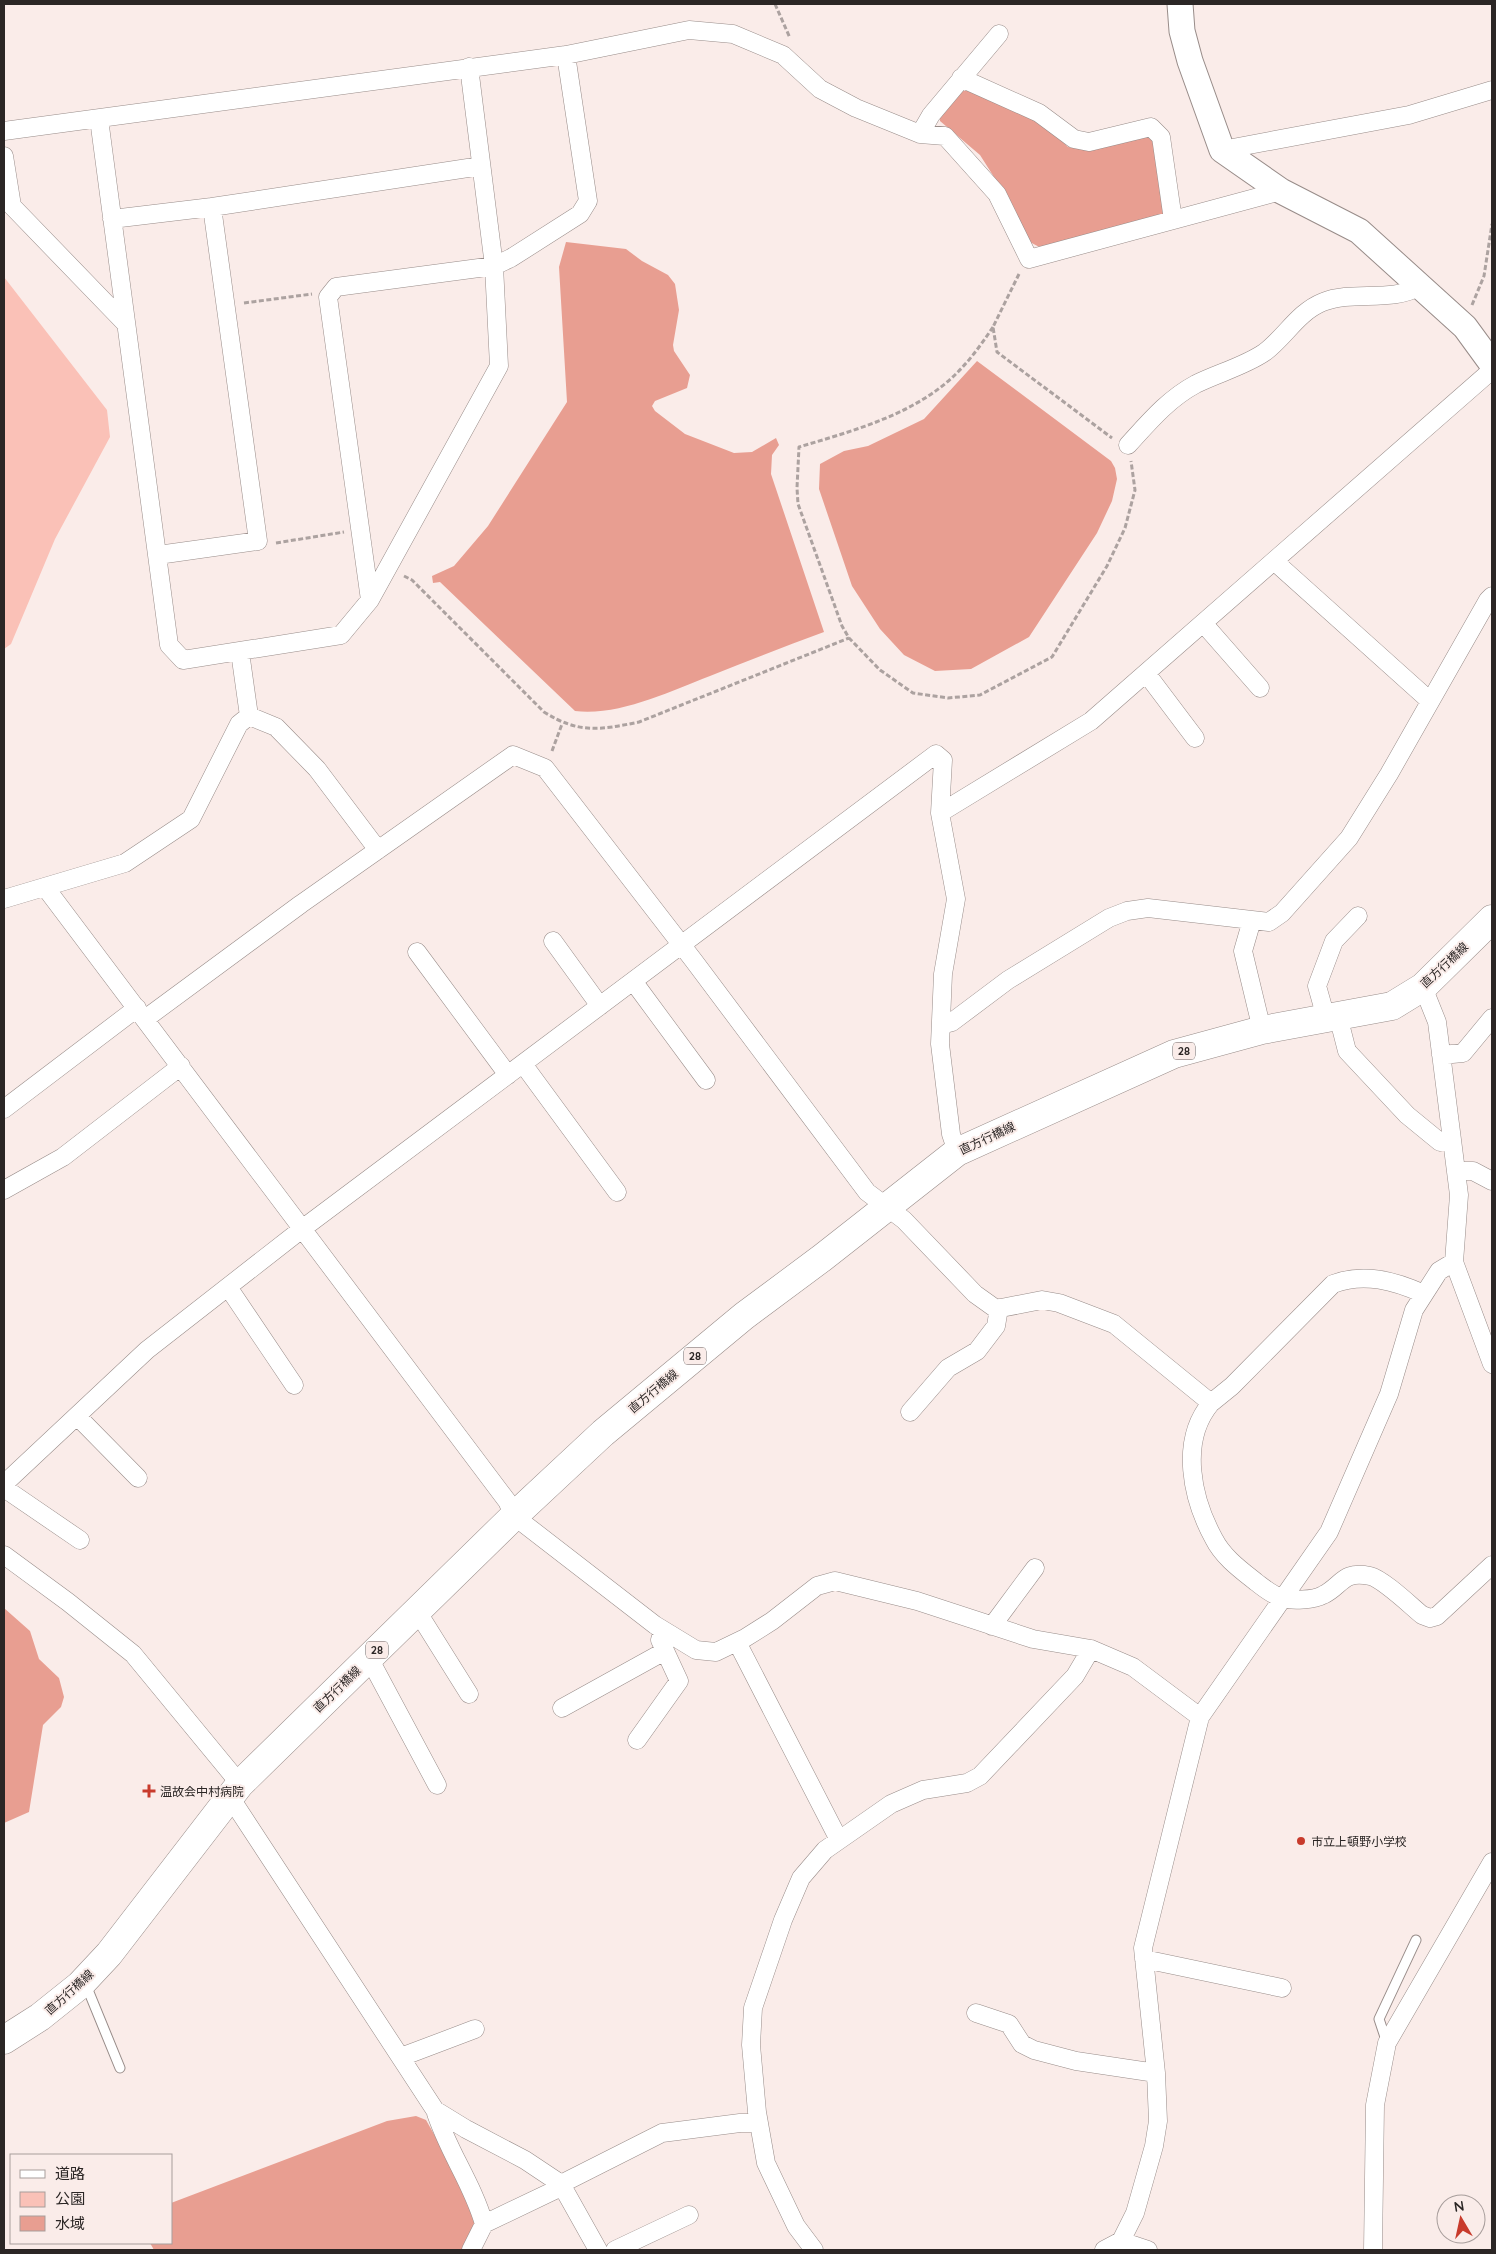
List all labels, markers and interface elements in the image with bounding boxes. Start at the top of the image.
street label: 直方行橋線 [1417,939,1471,991]
road number: 28 [1173,1042,1195,1060]
street label: 直方行橋線 [957,1119,1017,1157]
road number: 28 [684,1348,706,1364]
street label: 直方行橋線 [625,1366,681,1416]
road number: 28 [366,1642,388,1658]
street label: 直方行橋線 [310,1663,364,1715]
marker: 温故会中村病院 [142,1784,156,1798]
place label: 温故会中村病院 [160,1784,244,1799]
place label: 市立上頓野小学校 [1311,1834,1407,1849]
marker: 市立上頓野小学校 [1295,1835,1307,1847]
street label: 直方行橋線 [42,1966,96,2018]
legend [10,2154,172,2244]
text: 道路 [55,2164,85,2183]
text: 公園 [55,2189,85,2208]
north arrow [1436,2194,1486,2244]
text: N [1452,2196,1465,2216]
text: 水域 [55,2214,85,2233]

